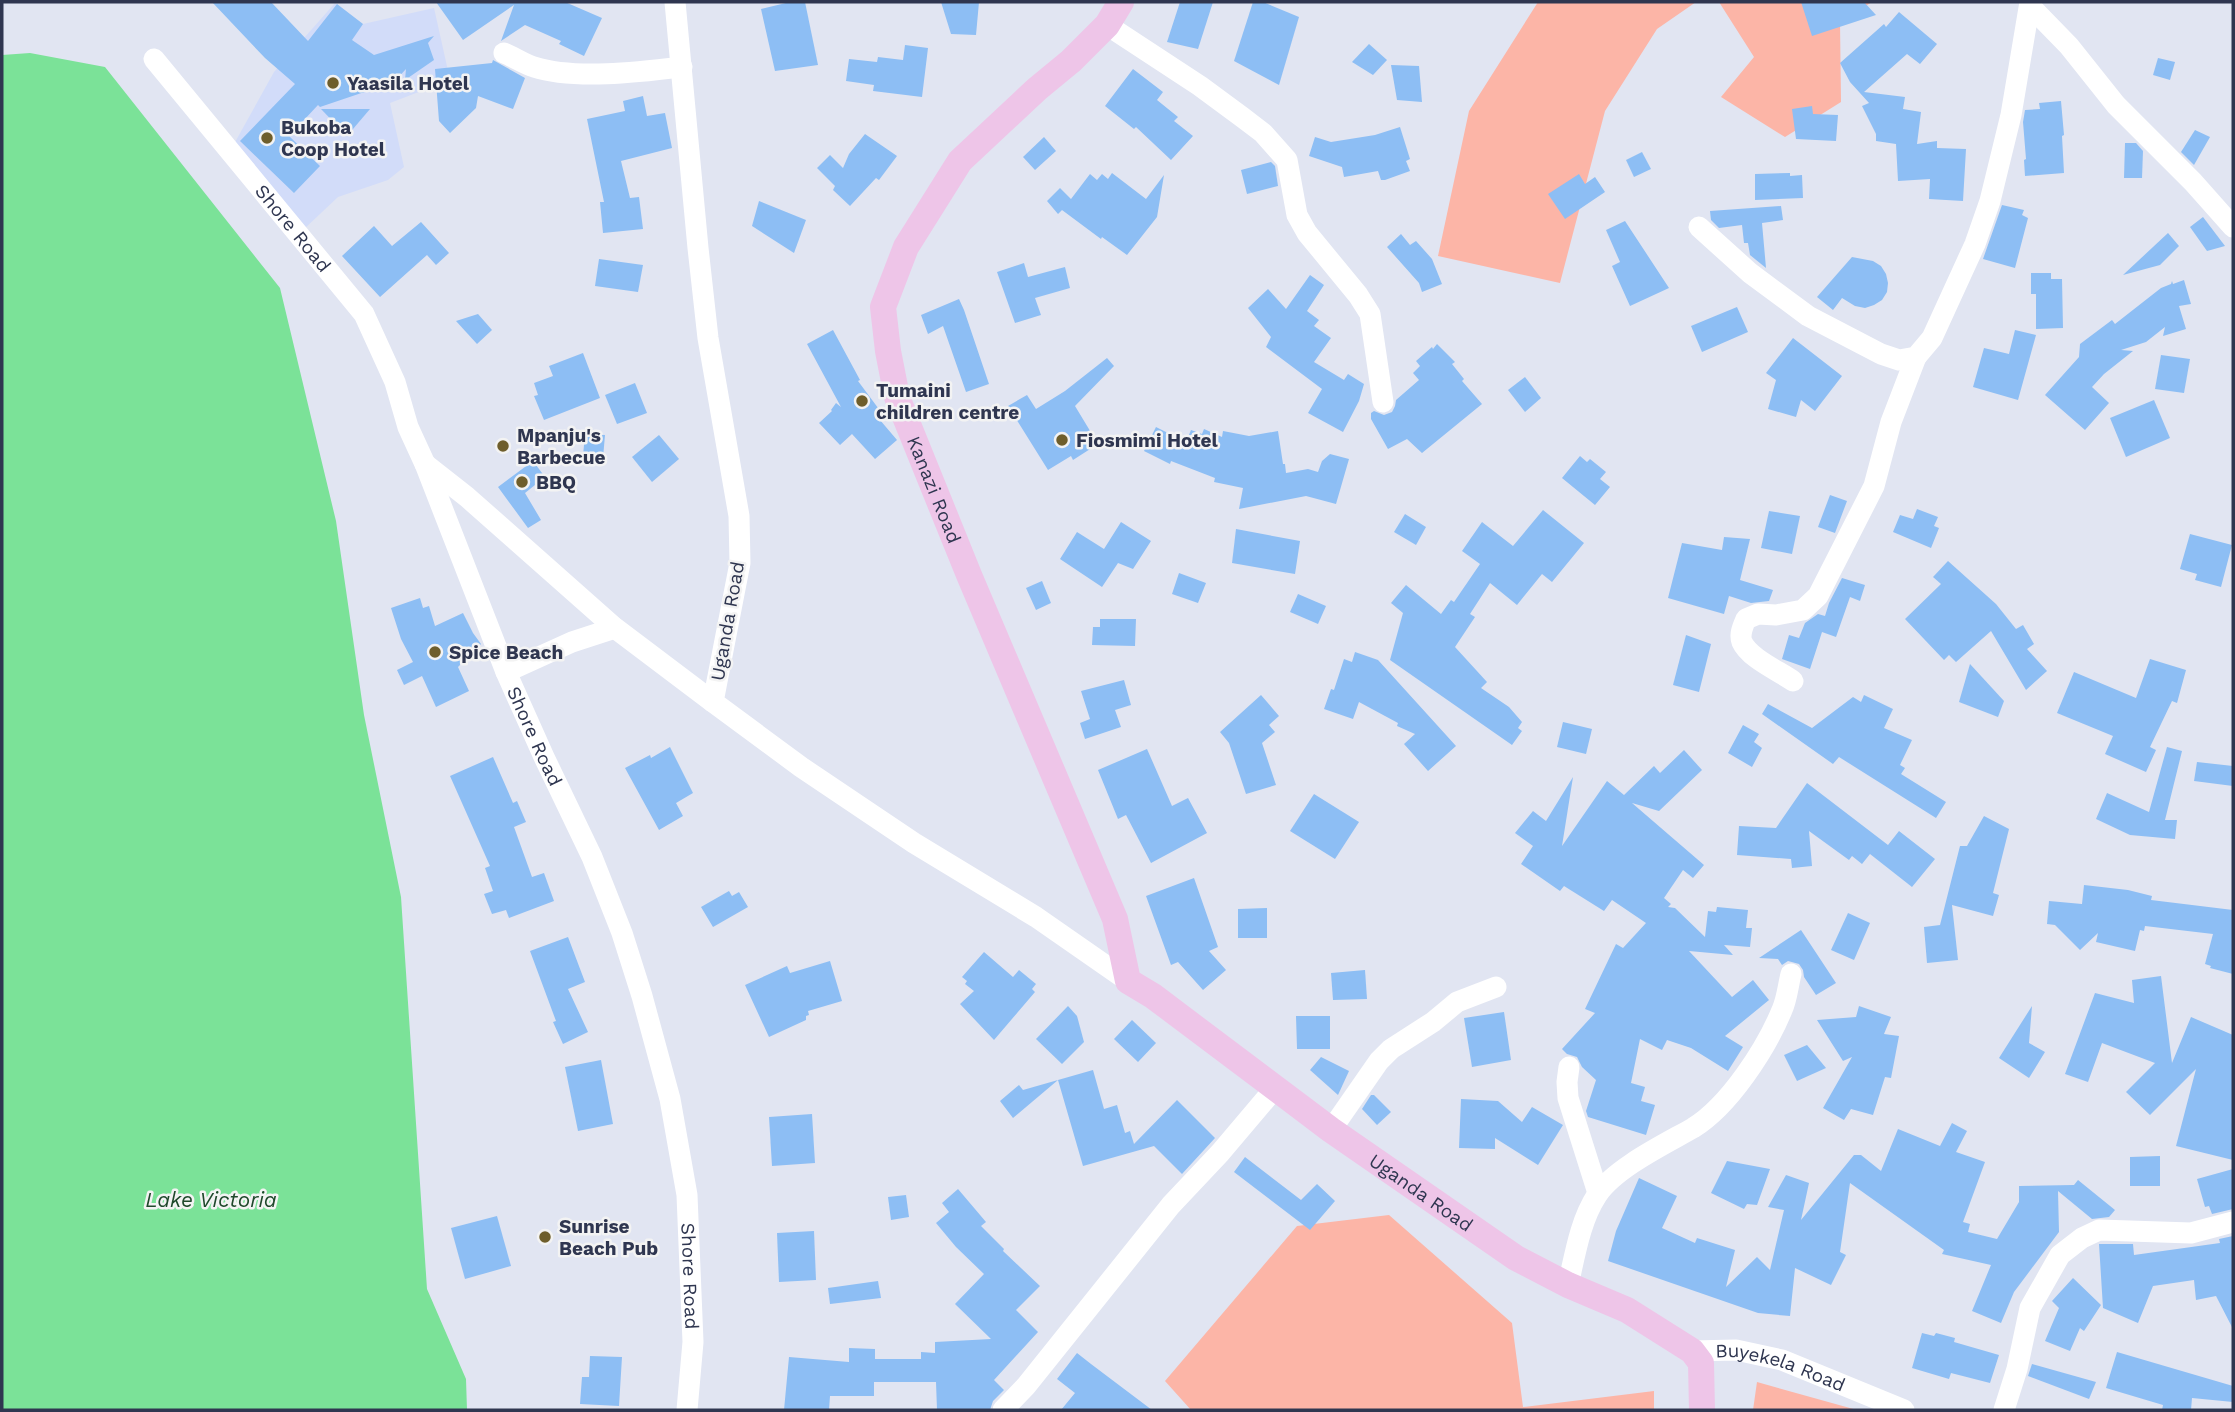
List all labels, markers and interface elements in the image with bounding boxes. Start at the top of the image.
place label: Yaasila Hotel [347,72,470,95]
marker: Yaasila Hotel [325,75,341,91]
place label: Bukoba Coop Hotel [281,116,386,161]
marker: Bukoba Coop Hotel [259,130,275,146]
street label: Shore Road [250,180,336,277]
place label: Tumaini children centre [876,379,1019,424]
marker: Tumaini children centre [854,393,870,409]
place label: Mpanju's Barbecue [517,424,606,469]
place label: Fiosmimi Hotel [1076,429,1219,452]
marker: Fiosmimi Hotel [1054,432,1070,448]
street label: Kanazi Road [902,433,966,547]
marker: Mpanju's Barbecue [495,438,511,454]
place label: BBQ [536,471,576,494]
marker: BBQ [514,474,530,490]
street label: Uganda Road [706,560,749,683]
place label: Spice Beach [449,641,563,664]
marker: Spice Beach [427,644,443,660]
street label: Shore Road [502,683,567,790]
street label: Uganda Road [1365,1149,1477,1237]
water label: Lake Victoria [145,1187,277,1212]
place label: Sunrise Beach Pub [559,1215,658,1260]
street label: Shore Road [676,1222,703,1330]
marker: Sunrise Beach Pub [537,1229,553,1245]
street label: Buyekela Road [1715,1339,1849,1397]

